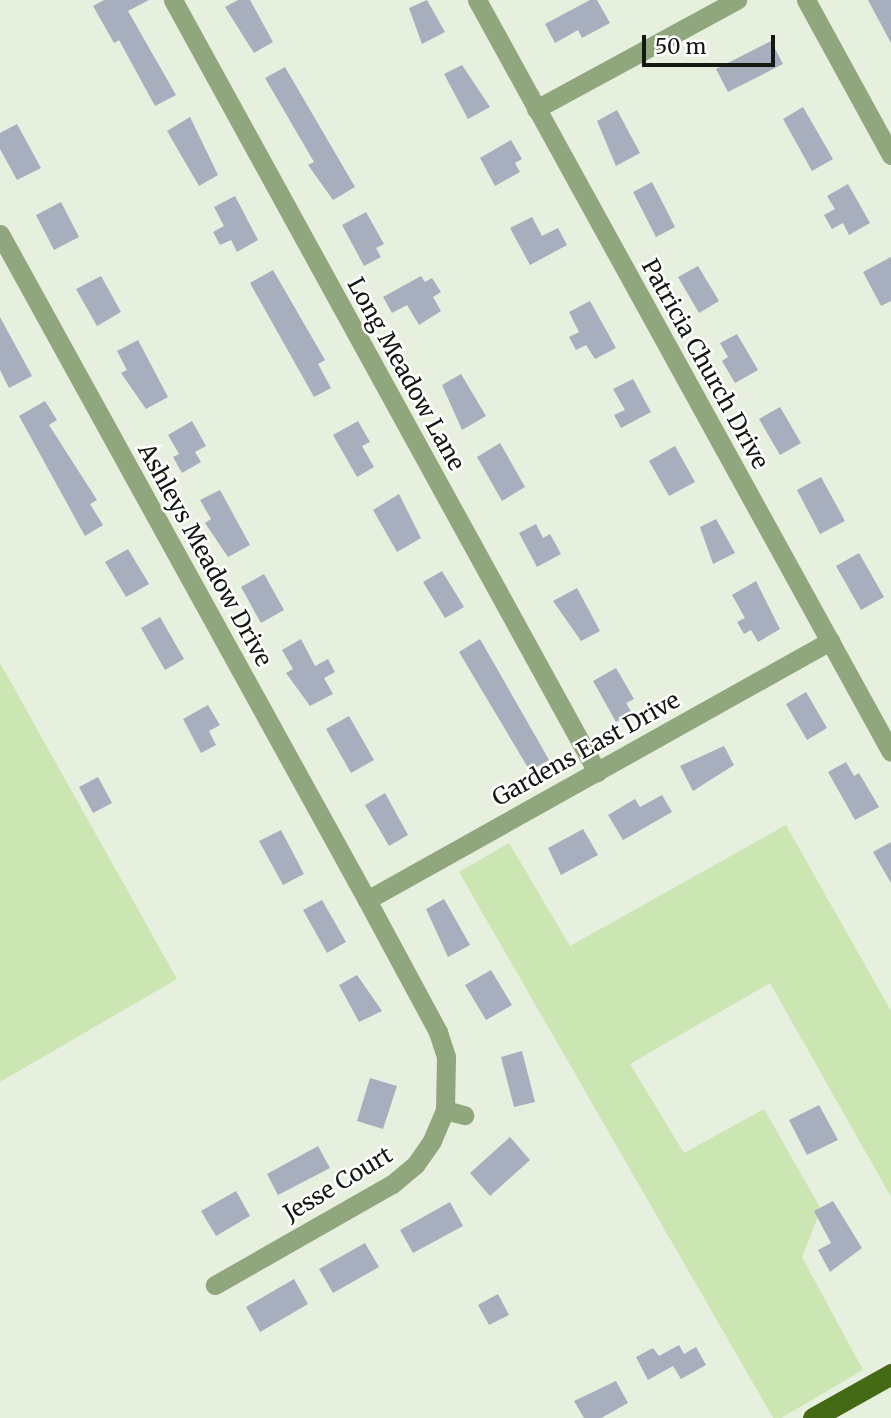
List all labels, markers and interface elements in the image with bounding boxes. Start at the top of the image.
scale bar [646,21,779,65]
text: 50 m [655,33,706,60]
street label: Patricia Church Drive [636,254,774,474]
street label: Long Meadow Lane [342,273,470,475]
street label: Ashleys Meadow Drive [132,439,278,671]
street label: Gardens East Drive [488,686,684,812]
street label: Jesse Court [279,1141,397,1227]

